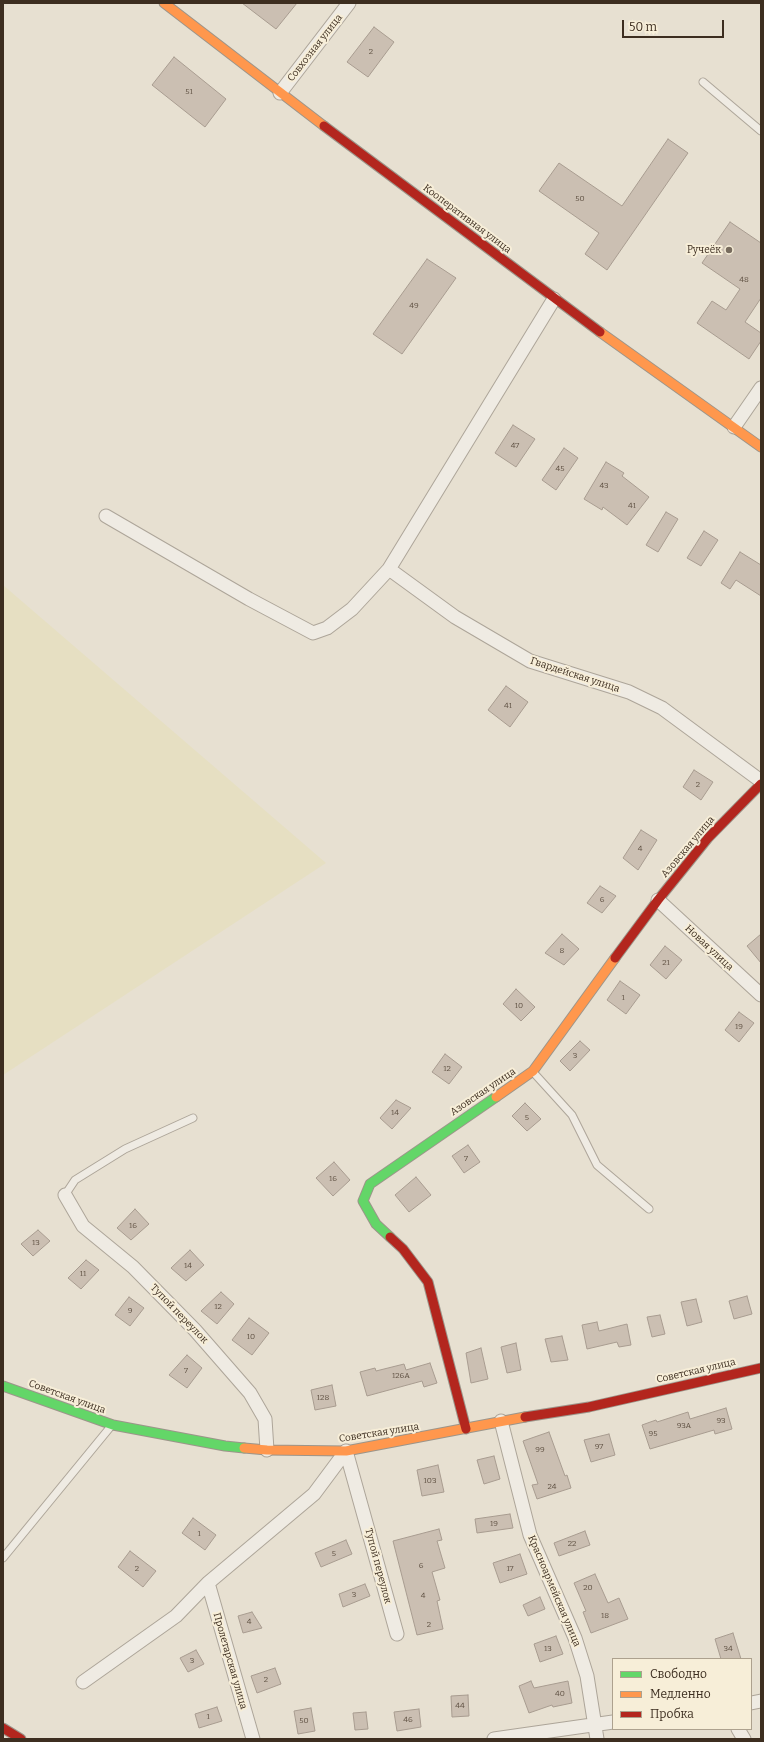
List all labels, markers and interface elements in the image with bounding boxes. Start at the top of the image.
street label: Совхозная улица [285,12,345,84]
scale bar [624,12,726,38]
text: 50 m [629,20,657,34]
house number: 2 [369,47,373,57]
house number: 51 [185,87,193,97]
street label: Кооперативная улица [420,182,514,256]
house number: 50 [575,194,585,204]
place label: Ручеёк [687,244,721,256]
marker: Ручеёк [724,245,734,255]
house number: 48 [739,275,749,285]
house number: 49 [409,301,419,311]
house number: 47 [511,441,519,451]
house number: 45 [556,464,564,474]
house number: 43 [599,481,609,491]
house number: 41 [628,501,636,511]
street label: Гвардейская улица [529,655,621,695]
house number: 41 [504,701,512,711]
house number: 2 [696,780,700,790]
street label: Азовская улица [659,814,717,880]
house number: 4 [638,844,642,854]
house number: 6 [600,895,604,905]
street label: Новая улица [682,923,736,973]
house number: 8 [560,946,564,956]
house number: 21 [662,958,670,968]
house number: 1 [621,993,625,1003]
house number: 10 [515,1001,523,1011]
house number: 19 [735,1022,743,1032]
house number: 3 [573,1051,577,1061]
house number: 12 [443,1064,451,1074]
street label: Азовская улица [448,1066,518,1118]
house number: 14 [391,1108,399,1118]
house number: 5 [525,1113,529,1123]
house number: 7 [464,1154,468,1164]
house number: 16 [329,1174,337,1184]
house number: 16 [129,1221,137,1231]
house number: 13 [32,1238,40,1248]
house number: 14 [184,1261,192,1271]
house number: 11 [80,1269,86,1279]
street label: Тупой переулок [148,1282,210,1346]
house number: 12 [214,1302,222,1312]
house number: 9 [128,1306,132,1316]
house number: 10 [247,1332,255,1342]
street label: Советская улица [655,1356,737,1386]
house number: 7 [184,1366,188,1376]
house number: 126А [392,1371,410,1381]
street label: Советская улица [27,1378,107,1416]
house number: 128 [317,1393,329,1403]
house number: 93 [716,1416,726,1426]
street label: Советская улица [338,1421,420,1445]
house number: 93А [677,1421,691,1431]
house number: 95 [649,1429,657,1439]
house number: 97 [595,1442,603,1452]
house number: 99 [535,1445,545,1455]
house number: 103 [424,1476,436,1486]
house number: 24 [547,1482,557,1492]
house number: 19 [490,1519,498,1529]
street label: Тупой переулок [362,1527,394,1605]
house number: 1 [197,1529,201,1539]
street label: Красноармейская улица [525,1533,583,1649]
house number: 22 [568,1539,576,1549]
house number: 5 [332,1549,336,1559]
house number: 6 [419,1561,423,1571]
house number: 2 [135,1564,139,1574]
house number: 17 [506,1564,514,1574]
house number: 20 [583,1583,593,1593]
house number: 3 [352,1590,356,1600]
house number: 4 [421,1591,425,1601]
street label: Пролетарская улица [210,1611,250,1711]
house number: 18 [601,1611,609,1621]
house number: 4 [247,1617,251,1627]
house number: 2 [427,1620,431,1630]
house number: 13 [544,1644,552,1654]
house number: 34 [723,1644,733,1654]
house number: 3 [190,1656,194,1666]
legend [612,1658,752,1730]
text: Свободно [650,1667,707,1681]
house number: 2 [264,1675,268,1685]
text: Медленно [650,1687,711,1701]
house number: 40 [555,1689,565,1699]
house number: 44 [455,1701,465,1711]
text: Пробка [650,1707,694,1721]
house number: 1 [206,1712,210,1722]
house number: 46 [403,1715,413,1725]
house number: 50 [299,1716,309,1726]

